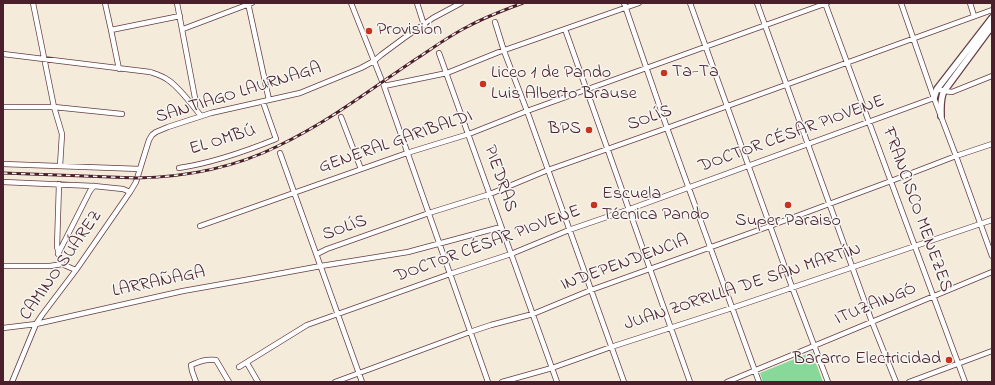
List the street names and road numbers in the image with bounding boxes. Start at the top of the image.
street label: SANTIAGO LAURNAGA [154,59,324,129]
street label: DOCTOR CÉSAR PIOVENE [696,91,888,179]
street label: SOLÍS [625,101,675,137]
street label: GENERAL GARIBALDI [316,107,476,179]
street label: EL OMBÚ [187,121,259,161]
street label: FRANCISCO MENEZES [876,125,956,295]
street label: PIEDRAS [478,143,520,215]
street label: DOCTOR CÉSAR PIOVENE [392,201,584,289]
street label: CAMINO SUÁREZ [16,207,108,325]
street label: SOLÍS [320,211,370,247]
street label: INDEPENDENCIA [558,231,692,297]
street label: JUAN ZORRILLA DE SAN MARTÍN [622,239,864,337]
street label: LARRAÑAGA [111,263,207,303]
street label: ITUZAINGÓ [832,279,920,331]

